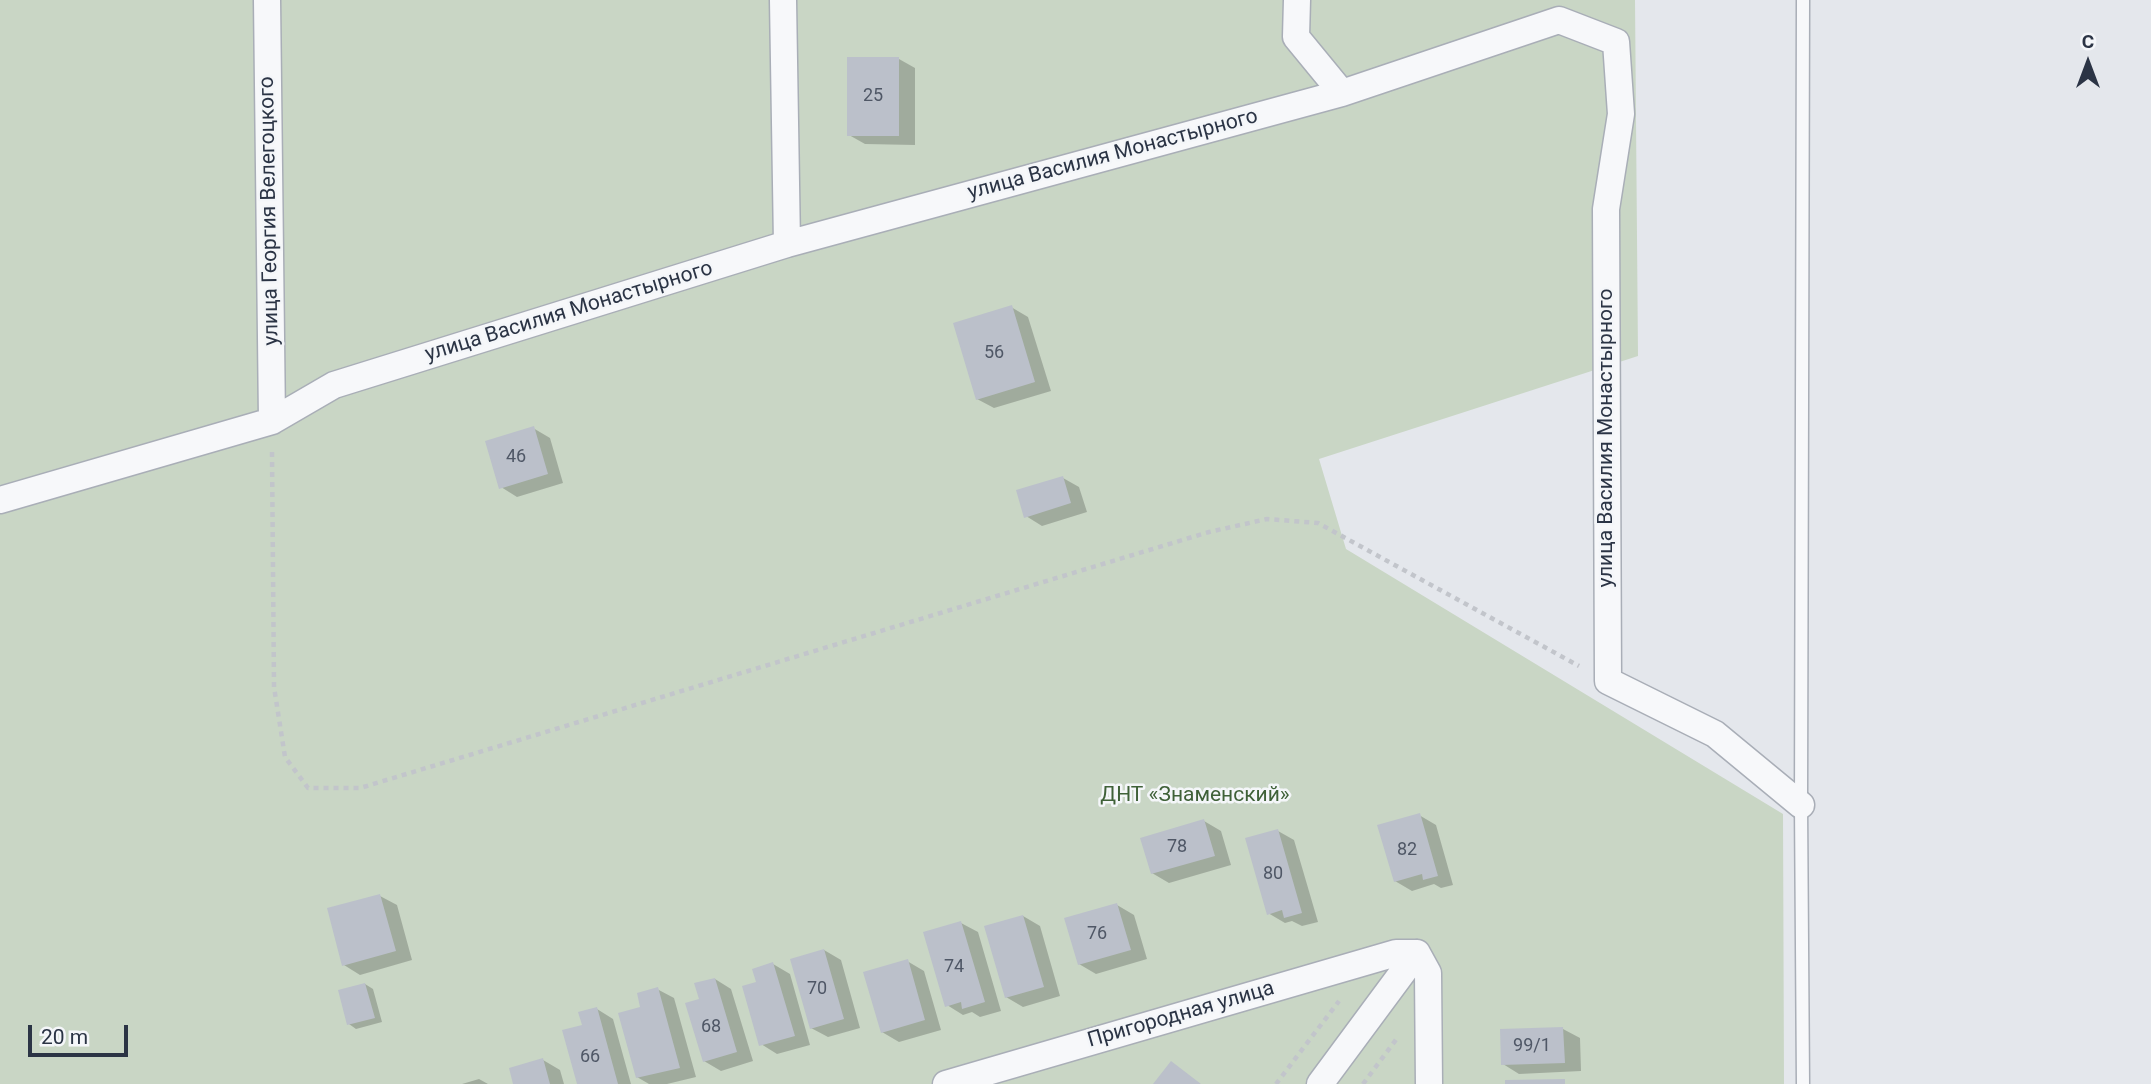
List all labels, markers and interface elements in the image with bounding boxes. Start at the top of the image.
north arrow [2053,28,2123,98]
text: С [2082,30,2094,53]
street label: улица Георгия Велегоцкого [255,76,285,346]
house number: 25 [863,85,883,107]
street label: улица Василия Монастырного [965,104,1261,206]
street label: улица Василия Монастырного [422,256,716,368]
street label: улица Василия Монастырного [1594,288,1620,588]
house number: 56 [984,342,1004,364]
house number: 46 [506,446,526,468]
park label: ДНТ «Знаменский» [1100,783,1290,809]
house number: 78 [1167,836,1187,858]
house number: 82 [1397,839,1417,861]
house number: 80 [1263,863,1283,885]
house number: 76 [1087,923,1107,945]
house number: 74 [944,956,964,978]
street label: Пригородная улица [1085,976,1277,1054]
house number: 70 [807,978,827,1000]
scale bar [32,1010,131,1054]
house number: 68 [701,1016,721,1038]
text: 20 m [41,1025,88,1049]
house number: 99/1 [1513,1035,1551,1057]
house number: 66 [580,1046,600,1068]

